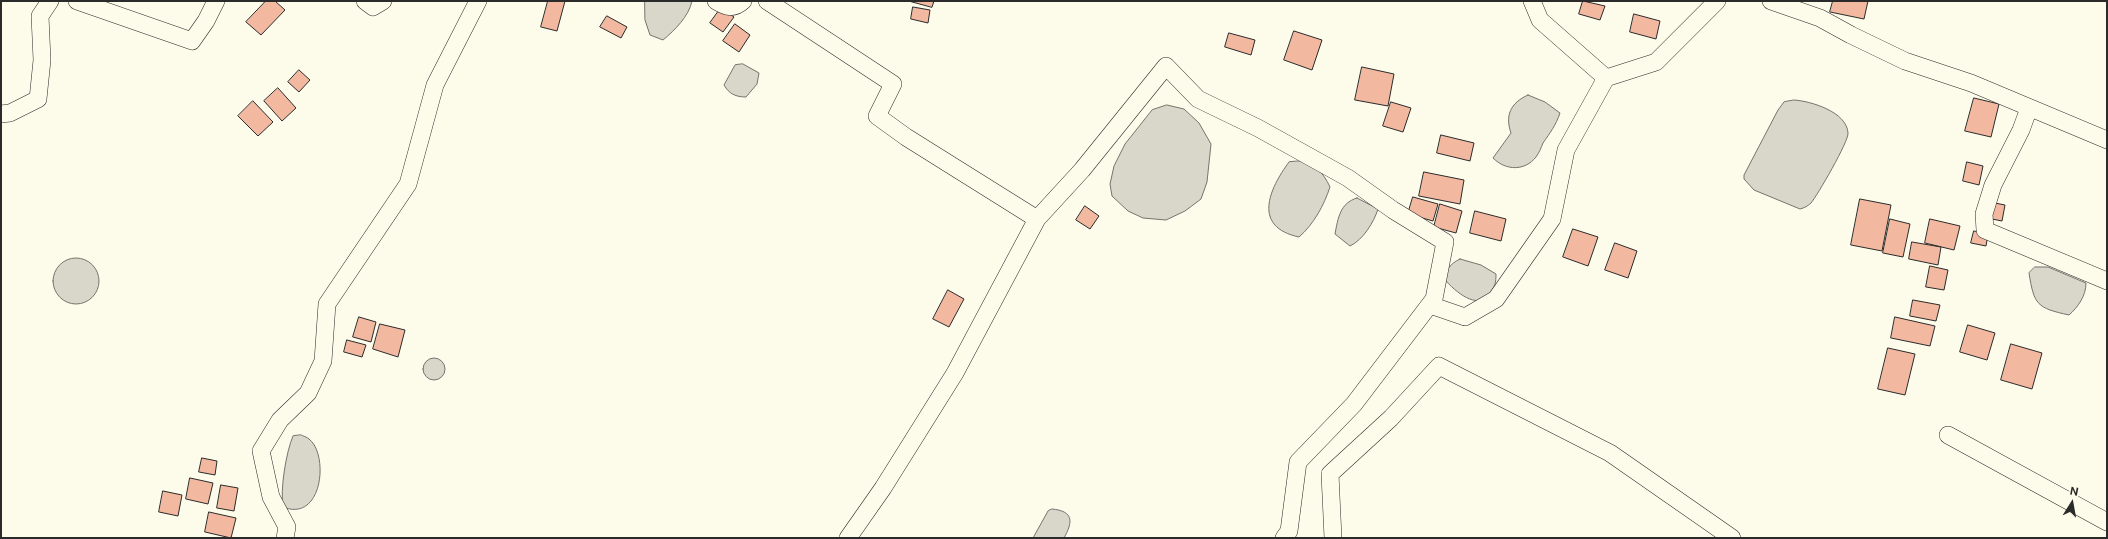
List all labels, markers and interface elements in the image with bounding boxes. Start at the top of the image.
north arrow [2052,483,2092,523]
text: N [2069,485,2080,498]

